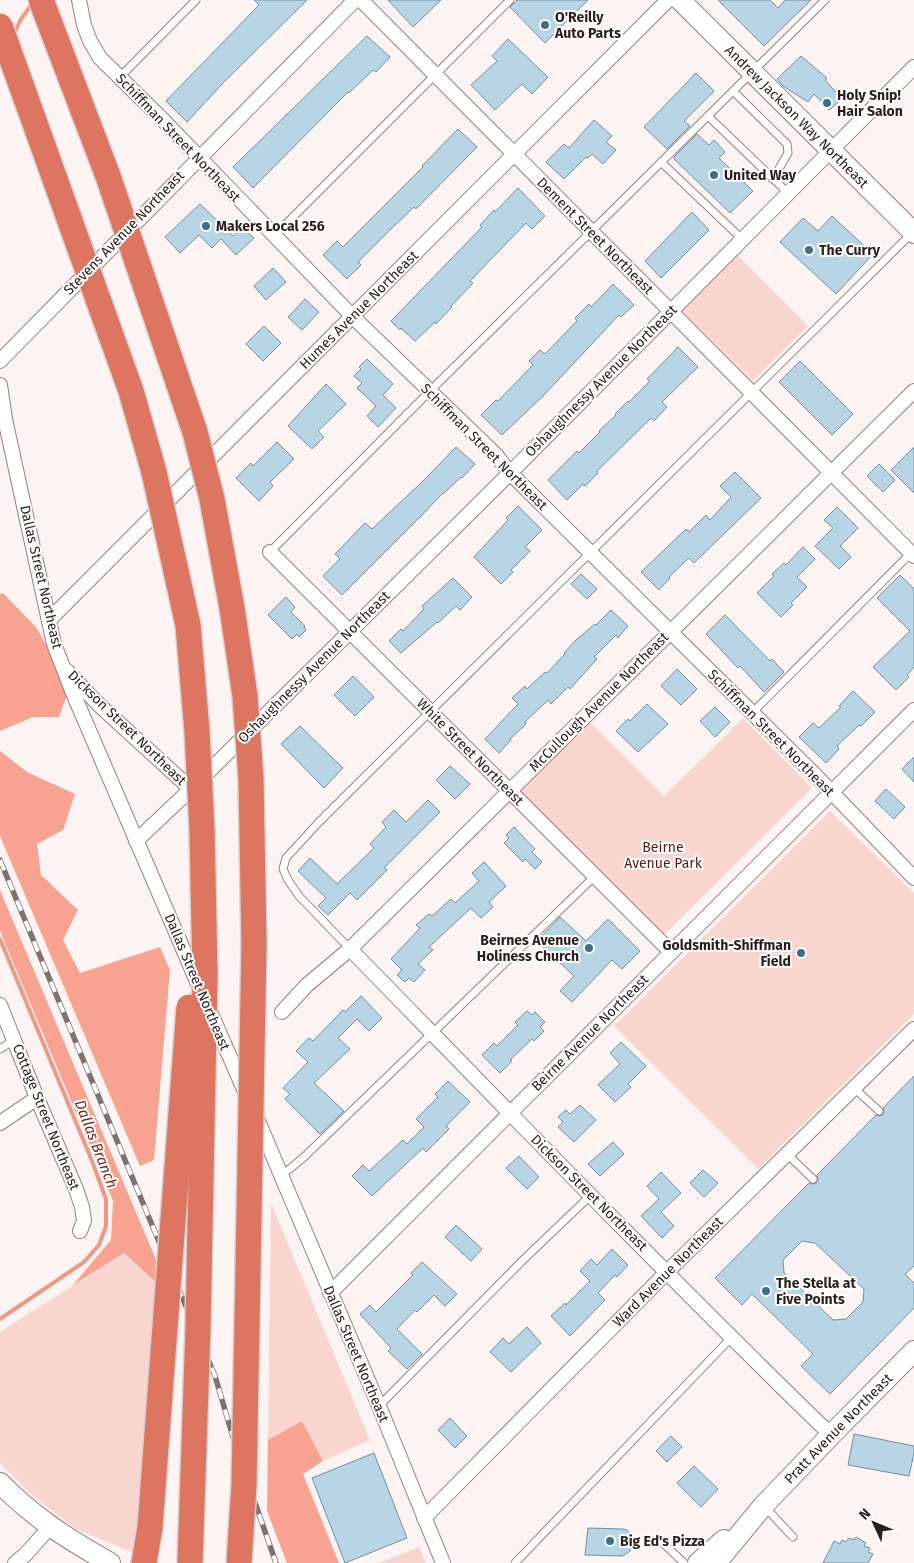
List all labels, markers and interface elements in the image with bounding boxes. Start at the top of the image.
place label: O'Reilly Auto Parts [554,9,621,42]
marker: O'Reilly Auto Parts [539,19,551,31]
street label: Andrew Jackson Way Northeast [722,41,873,192]
street label: Schiffman Street Northeast [112,70,245,206]
place label: Holy Snip! Hair Salon [837,87,903,120]
marker: Holy Snip! Hair Salon [821,97,833,109]
street label: Stevens Avenue Northeast [60,167,188,299]
place label: United Way [724,167,797,184]
marker: United Way [708,169,720,181]
street label: Dement Street Northeast [533,174,657,298]
place label: Makers Local 256 [216,218,325,235]
marker: Makers Local 256 [200,220,212,232]
place label: The Curry [819,242,881,259]
marker: The Curry [803,244,815,256]
street label: Humes Avenue Northeast [296,247,422,373]
street label: Oshaughnessy Avenue Northeast [521,301,681,461]
street label: Schiffman Street Northeast [417,380,551,514]
street label: Dallas Street Northeast [16,504,66,651]
street label: Oshaughnessy Avenue Northeast [234,587,394,747]
street label: McCullough Avenue Northeast [526,628,673,775]
street label: Schiffman Street Northeast [704,666,838,800]
street label: Dickson Street Northeast [64,667,190,790]
street label: White Street Northeast [413,695,528,810]
park label: Beirne Avenue Park [624,839,703,872]
street label: Dallas Street Northeast [160,911,234,1054]
place label: Beirnes Avenue Holiness Church [477,932,579,965]
place label: Goldsmith-Shiffman Field [663,937,791,970]
marker: Beirnes Avenue Holiness Church [583,942,595,954]
marker: Goldsmith-Shiffman Field [795,947,807,959]
street label: Beirne Avenue Northeast [528,970,653,1095]
street label: Cottage Street Northeast [9,1041,84,1193]
water label: Dallas Branch [71,1097,121,1191]
street label: Dickson Street Northeast [527,1131,652,1256]
street label: Ward Avenue Northeast [609,1213,727,1331]
place label: The Stella at Five Points [776,1275,856,1308]
street label: Dallas Street Northeast [319,1283,393,1426]
marker: The Stella at Five Points [760,1285,772,1297]
street label: Pratt Avenue Northeast [781,1369,896,1487]
north arrow [849,1498,899,1548]
text: N [856,1505,874,1524]
place label: Big Ed's Pizza [620,1533,705,1550]
marker: Big Ed's Pizza [604,1535,616,1547]

